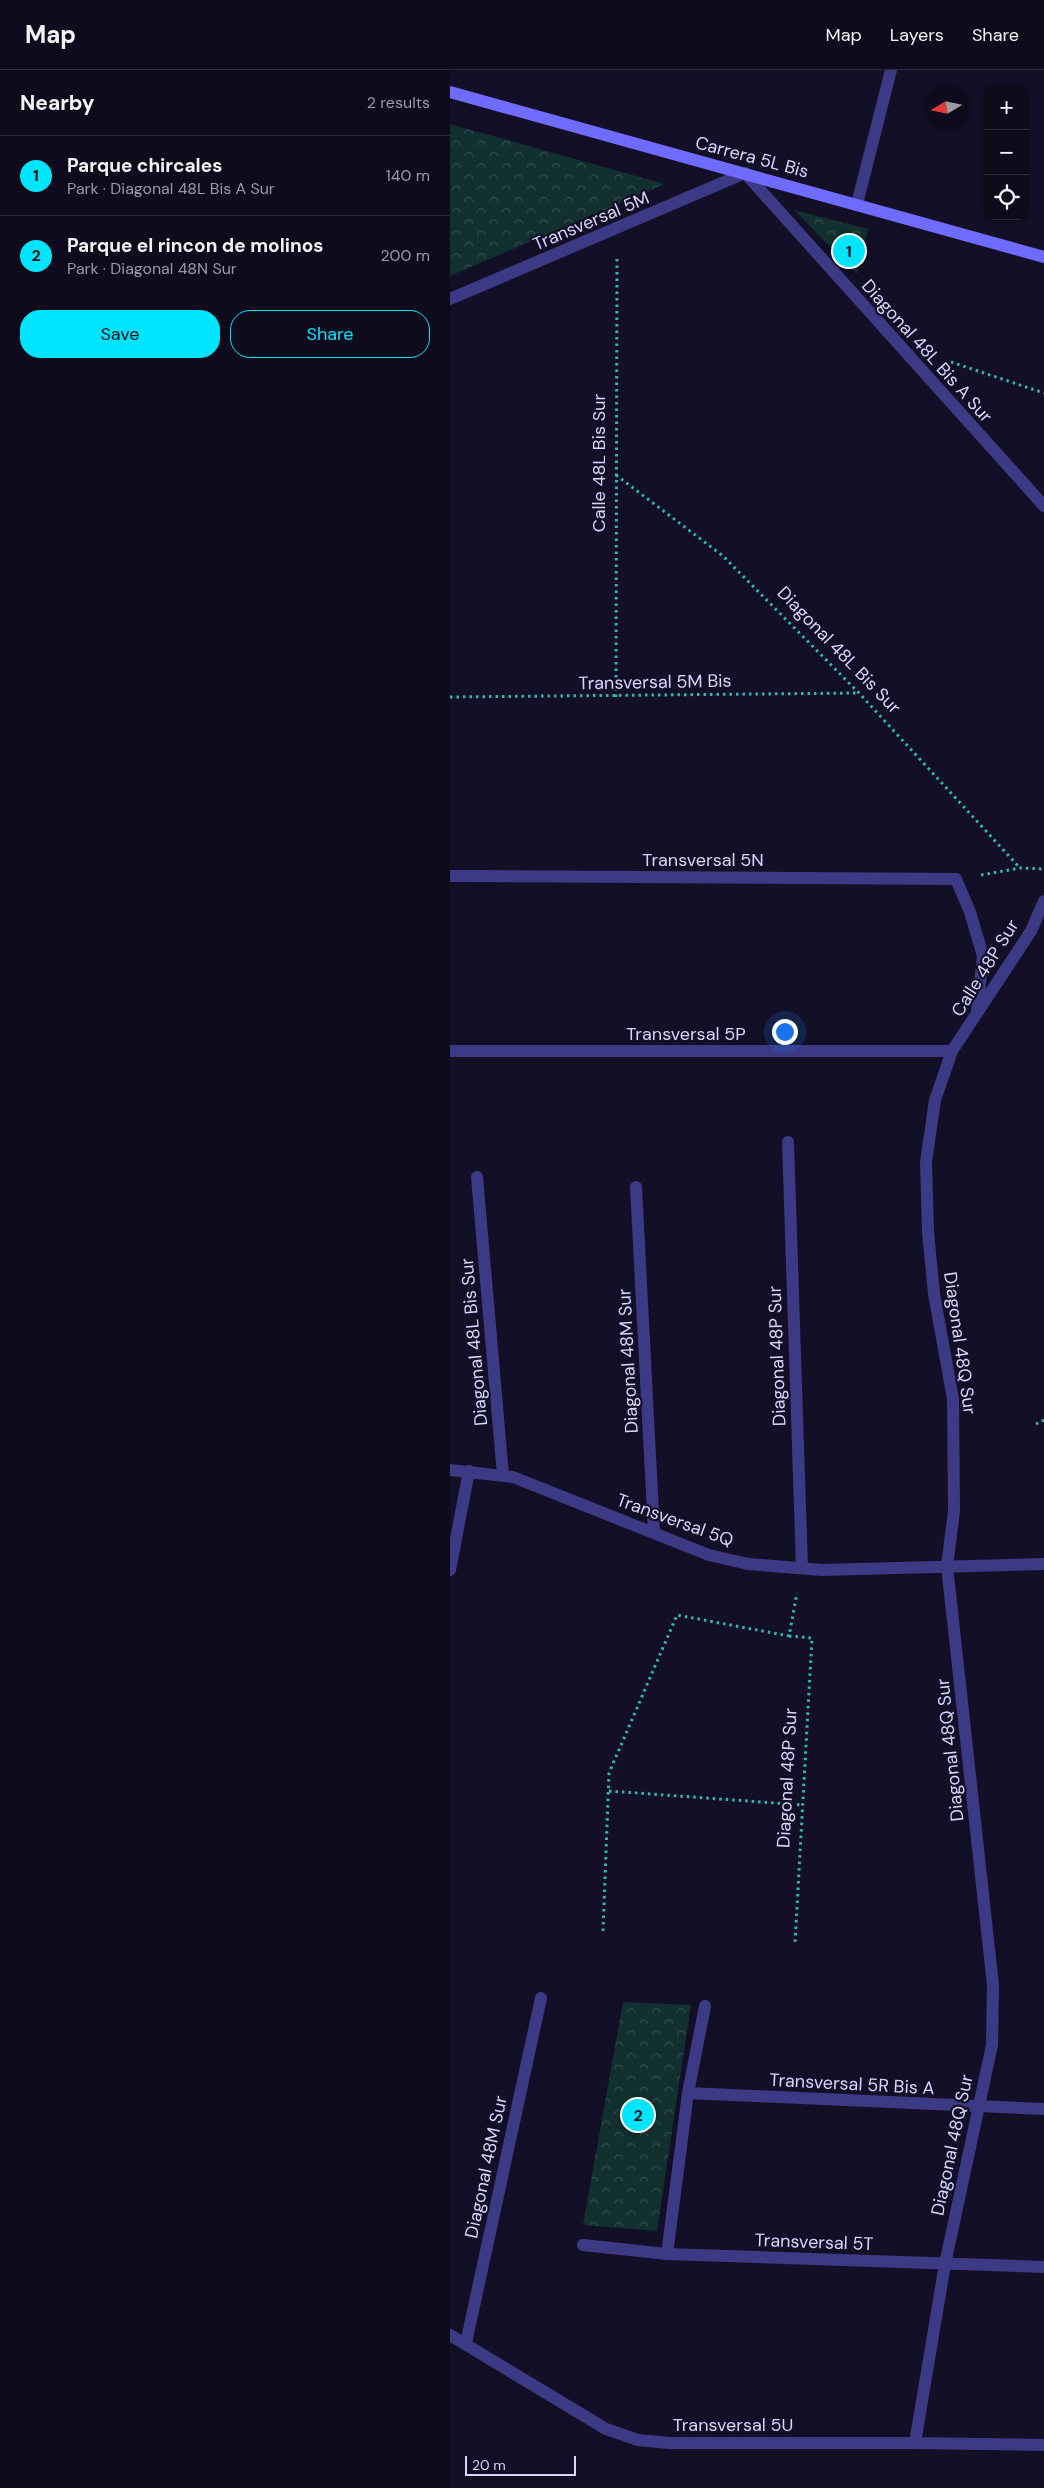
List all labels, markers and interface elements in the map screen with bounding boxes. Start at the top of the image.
text: Map [25,19,76,50]
text: Map [826,23,862,47]
text: Layers [890,23,944,47]
text: Share [972,23,1019,47]
north arrow [924,85,969,130]
map controls [984,85,1029,220]
button: + [984,85,1029,130]
text: Nearby [20,89,94,117]
text: 2 results [367,92,430,113]
street label: Carrera 5L Bis [693,130,811,184]
button: − [984,130,1029,175]
text: Parque chircales [67,153,222,178]
text: 1 [33,165,39,186]
text: 140 m [386,165,430,186]
button: locate [984,175,1029,220]
text: Park · Diagonal 48L Bis A Sur [67,178,275,199]
street label: Transversal 5M [529,186,653,256]
pin: 1 [833,232,865,270]
text: Parque el rincon de molinos [67,233,323,258]
text: 2 [31,245,41,266]
text: 200 m [381,245,430,266]
text: Park · Diagonal 48N Sur [67,258,237,279]
street label: Diagonal 48L Bis A Sur [856,274,998,428]
button: Save [20,310,220,358]
button: Share [230,310,430,358]
street label: Calle 48L Bis Sur [587,394,611,532]
street label: Diagonal 48L Bis Sur [772,581,906,719]
street label: Transversal 5M Bis [578,669,732,695]
street label: Transversal 5N [642,848,764,872]
street label: Calle 48P Sur [946,915,1025,1021]
your location [772,1019,798,1045]
street label: Transversal 5P [626,1022,746,1046]
street label: Diagonal 48L Bis Sur [455,1257,493,1427]
street label: Diagonal 48Q Sur [938,1270,982,1416]
street label: Diagonal 48P Sur [763,1285,791,1427]
street label: Diagonal 48M Sur [612,1288,644,1434]
street label: Transversal 5Q [613,1488,737,1552]
street label: Diagonal 48Q Sur [931,1677,969,1823]
street label: Diagonal 48P Sur [771,1707,803,1849]
street label: Transversal 5R Bis A [769,2068,935,2100]
street label: Diagonal 48Q Sur [925,2072,979,2218]
street label: Diagonal 48M Sur [459,2093,513,2240]
pin: 2 [622,2096,654,2134]
street label: Transversal 5T [754,2228,874,2256]
street label: Transversal 5U [673,2413,793,2437]
scale bar [465,2453,576,2476]
text: 20 m [472,2456,506,2474]

